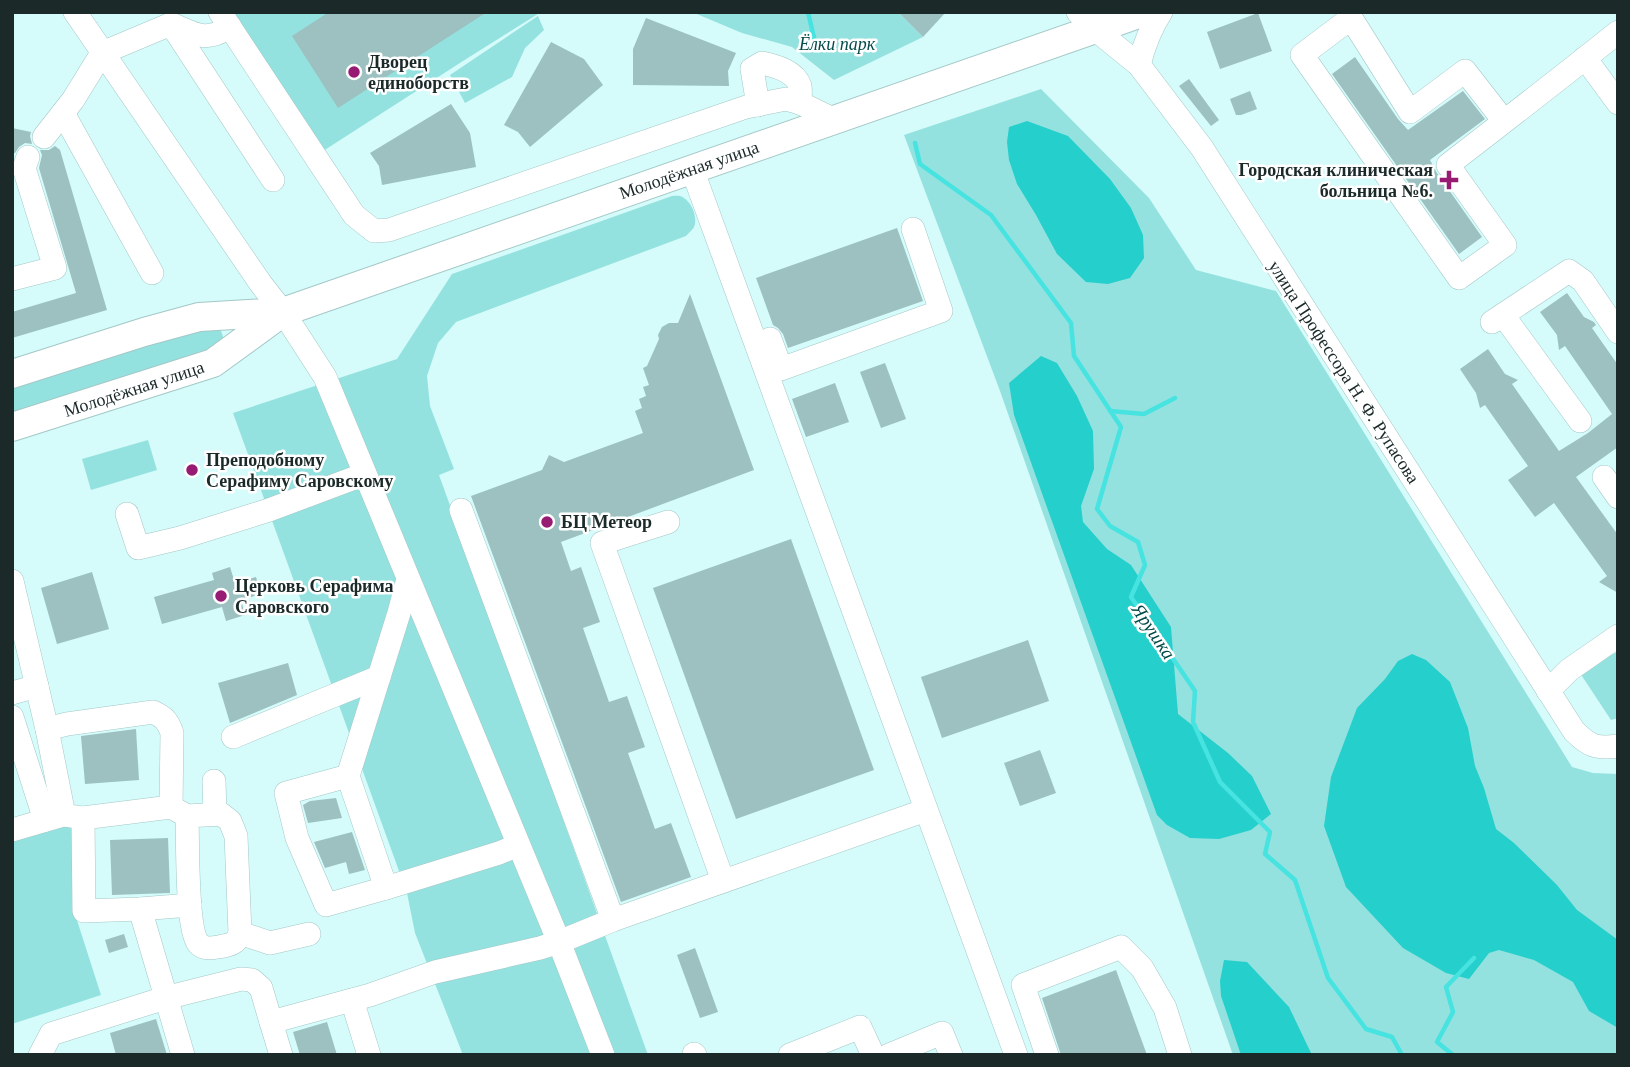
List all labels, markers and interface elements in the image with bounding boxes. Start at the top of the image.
park label: Ёлки парк [798,34,876,54]
place label: Дворец единоборств [368,52,469,93]
marker: Дворец единоборств [346,64,362,80]
street label: Молодёжная улица [617,137,761,203]
place label: Городская клиническая больница №6. [1238,160,1433,201]
marker: Городская клиническая больница №6. [1439,170,1459,190]
street label: улица Профессора Н. Ф. Рупасова [1264,257,1424,487]
street label: Молодёжная улица [61,357,207,421]
place label: Преподобному Серафиму Саровскому [206,450,393,491]
marker: Преподобному Серафиму Саровскому [184,462,200,478]
place label: БЦ Метеор [561,512,652,532]
marker: БЦ Метеор [539,514,555,530]
place label: Церковь Серафима Саровского [235,576,394,617]
marker: Церковь Серафима Саровского [213,588,229,604]
water label: Ярушка [1127,599,1180,663]

